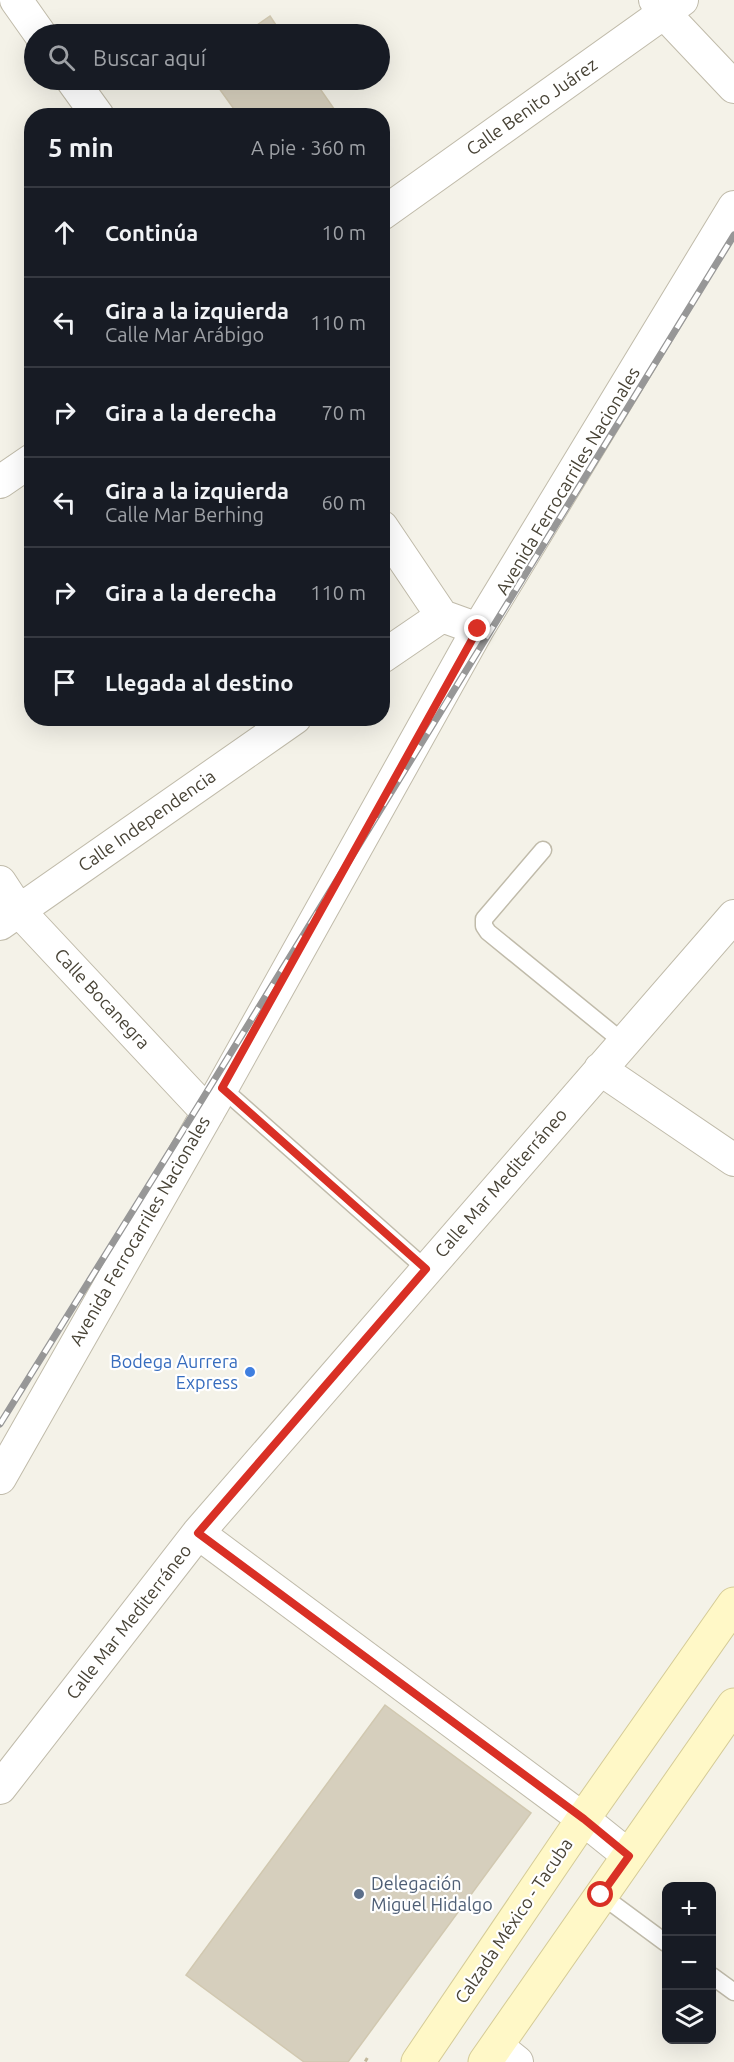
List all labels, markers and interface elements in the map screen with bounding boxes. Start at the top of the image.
search box [24,24,390,90]
icon: search [45,41,78,74]
text: Buscar aquí [93,45,206,70]
street label: Calle Benito Juárez [462,54,601,159]
text: 5 min [48,133,114,162]
text: A pie · 360 m [251,136,366,159]
icon: ahead [48,216,81,249]
text: Continúa [105,220,198,245]
text: 10 m [322,221,366,244]
text: Gira a la izquierda [105,298,289,323]
icon: left [48,306,81,339]
text: 110 m [310,311,366,334]
text: Calle Mar Arábigo [105,323,264,346]
street label: Avenida Ferrocarriles Nacionales [491,363,643,598]
icon: right [48,396,81,429]
text: Gira a la derecha [105,400,277,425]
text: 70 m [322,401,366,424]
text: Gira a la izquierda [105,478,289,503]
icon: left [48,486,81,519]
text: 60 m [322,491,366,514]
text: Calle Mar Berhing [105,503,264,526]
icon: right [48,576,81,609]
text: Gira a la derecha [105,580,277,605]
text: 110 m [310,581,366,604]
route end [464,615,490,641]
icon: arrive [48,666,81,699]
text: Llegada al destino [105,670,293,695]
street label: Calle Independencia [74,765,219,875]
street label: Calle Bocanegra [51,944,154,1053]
street label: Calle Mar Mediterráneo [430,1104,570,1261]
street label: Avenida Ferrocarriles Nacionales [65,1112,213,1349]
place label: Bodega Aurrera Express [110,1351,238,1392]
marker: Bodega Aurrera Express [243,1365,257,1379]
street label: Calle Mar Mediterráneo [62,1540,195,1703]
street label: Calzada México - Tacuba [450,1834,576,2007]
place label: Delegación Miguel Hidalgo [371,1873,493,1914]
route start [587,1881,613,1907]
map controls [662,1882,716,2044]
button: + [662,1882,716,1936]
marker: Delegación Miguel Hidalgo [352,1887,366,1901]
button: − [662,1936,716,1990]
button: layers [662,1990,716,2044]

